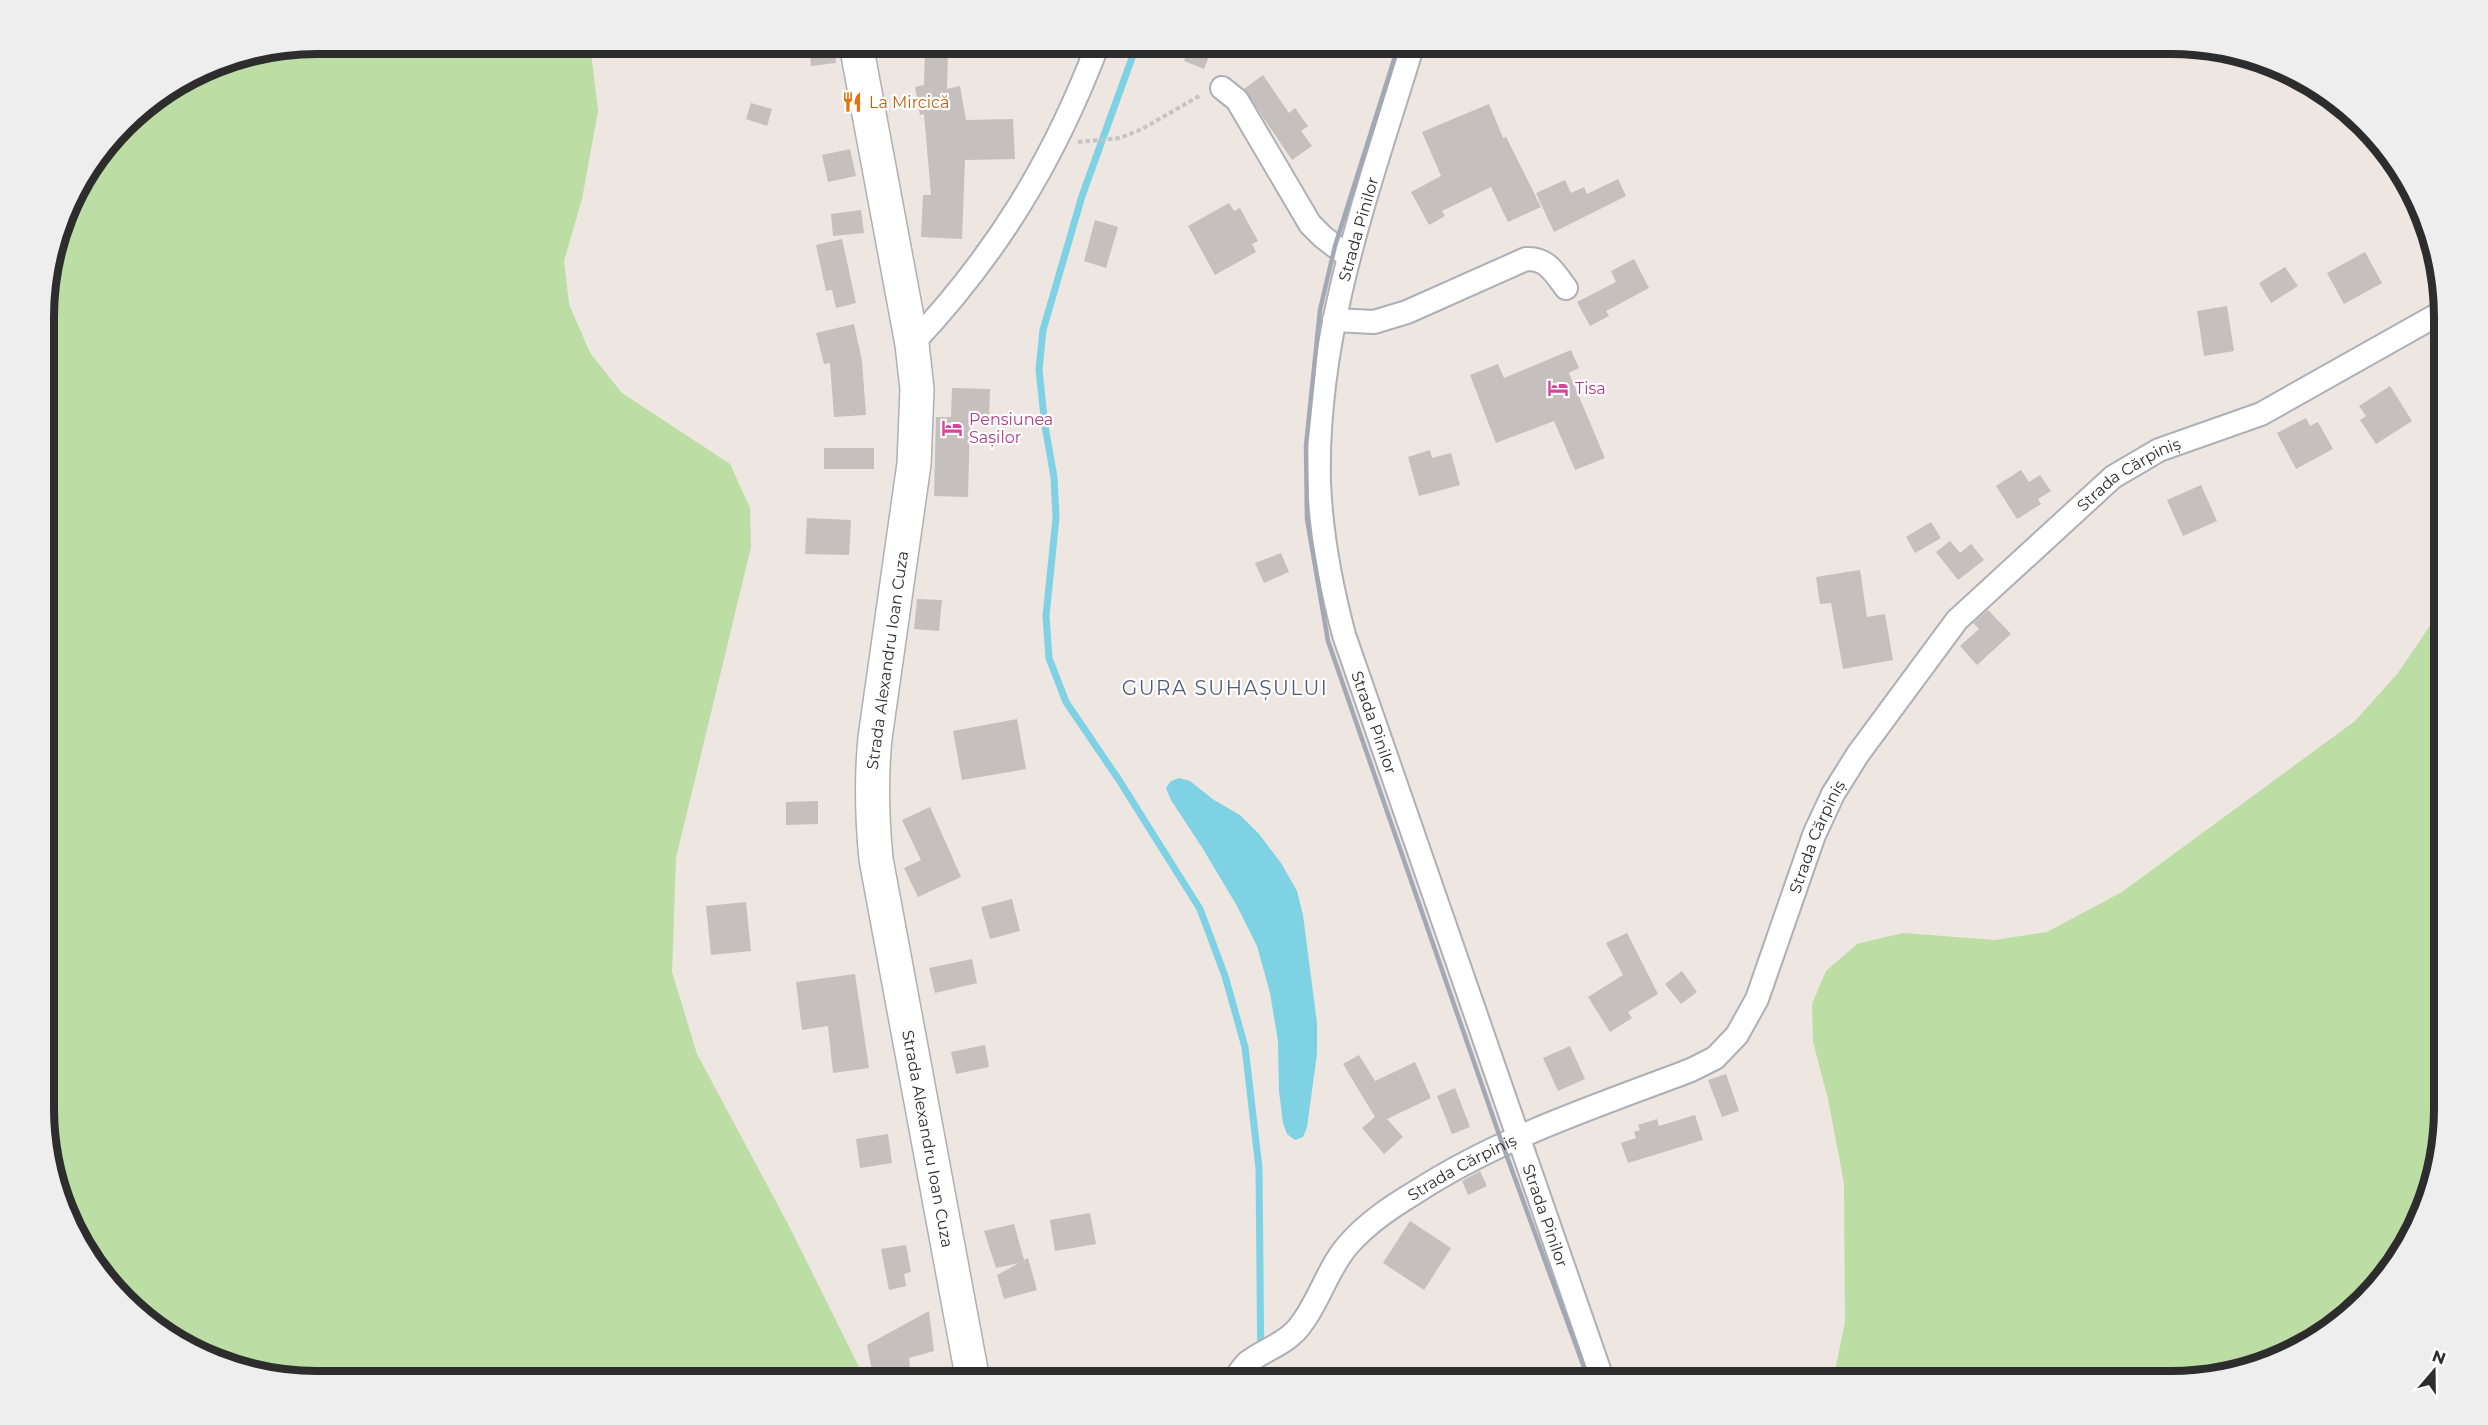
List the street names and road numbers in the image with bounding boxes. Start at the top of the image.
street label: Strada Pinilor [1335,175,1382,284]
street label: Strada Cărpiniș [2073,434,2184,515]
street label: Strada Alexandru Ioan Cuza [863,549,912,771]
street label: Strada Pinilor [1347,669,1401,777]
street label: Strada Cărpiniș [1785,777,1850,896]
street label: Strada Alexandru Ioan Cuza [898,1028,957,1249]
street label: Strada Cărpiniș [1404,1130,1520,1205]
street label: Strada Pinilor [1518,1162,1572,1270]

